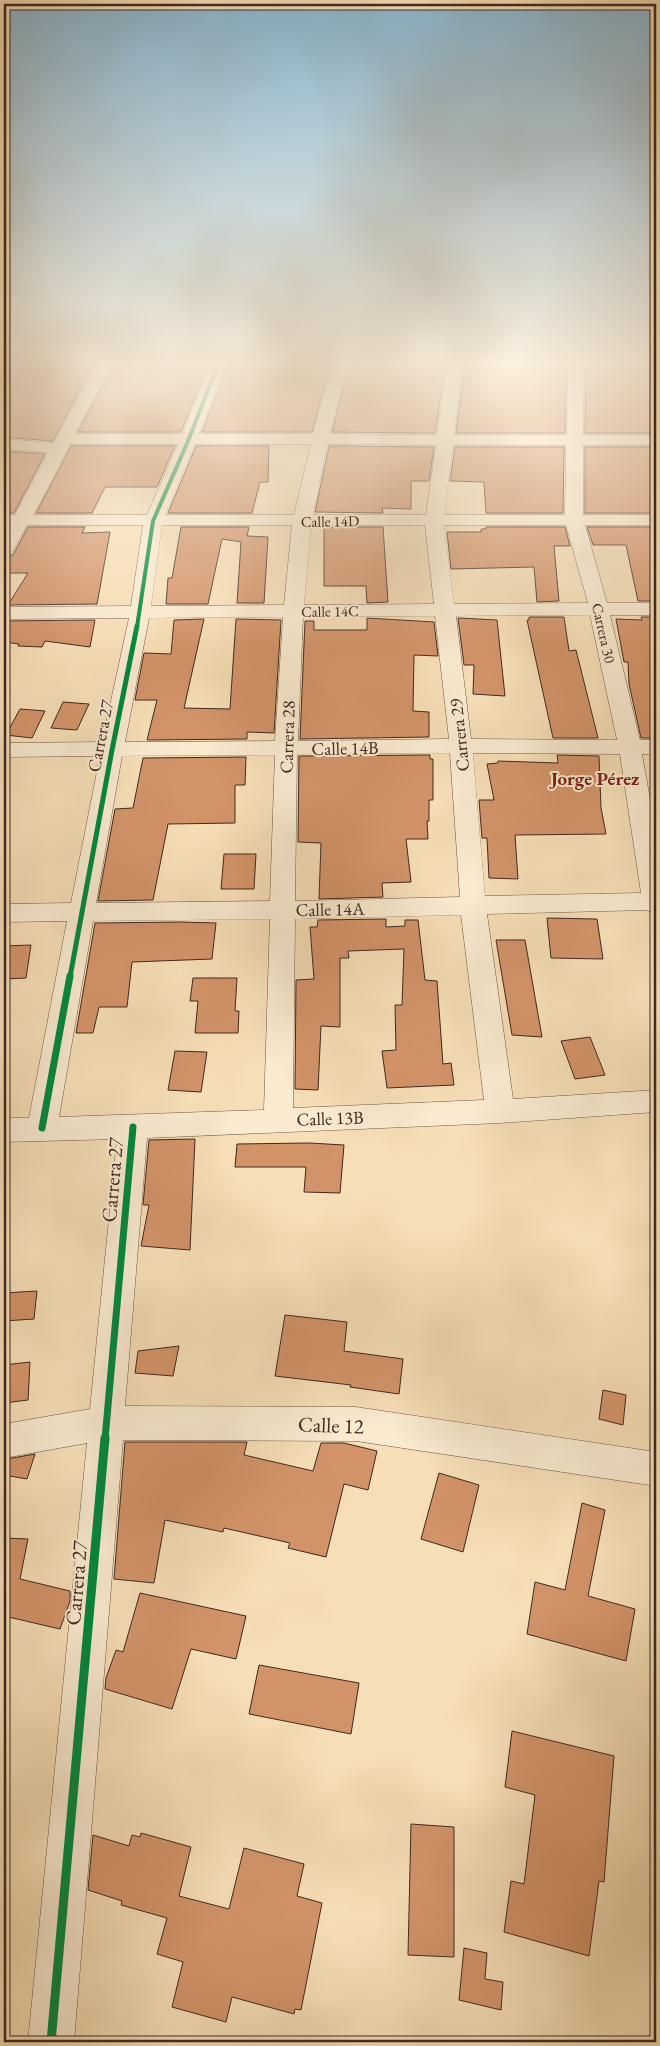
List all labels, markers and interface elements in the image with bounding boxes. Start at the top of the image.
street label: Calle 14D [301,511,359,531]
street label: Calle 14C [301,601,359,621]
street label: Carrera 30 [588,601,620,665]
street label: Carrera 29 [444,697,474,773]
street label: Carrera 27 [82,698,118,774]
street label: Carrera 28 [274,700,300,774]
street label: Calle 14B [311,736,379,760]
district label: Jorge Pérez [549,766,639,791]
street label: Calle 14A [295,897,365,921]
street label: Calle 13B [296,1105,364,1131]
street label: Carrera 27 [95,1135,129,1224]
street label: Calle 12 [298,1410,364,1440]
street label: Carrera 27 [59,1538,93,1627]

